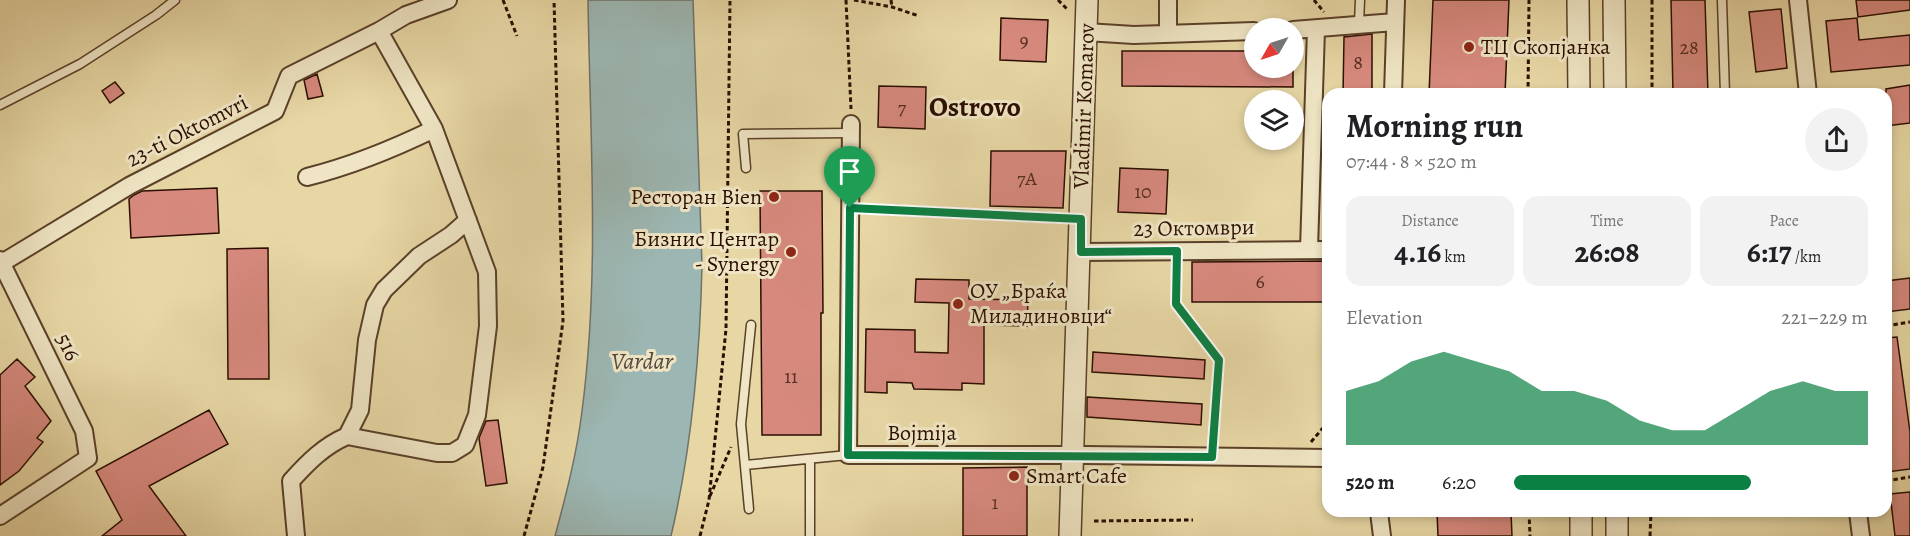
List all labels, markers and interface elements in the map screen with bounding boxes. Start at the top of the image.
north arrow [1244,18,1304,78]
map controls [1244,18,1304,150]
street label: Vladimir Komarov [1066,23,1102,190]
house number: 9 [1019,27,1029,54]
place label: ТЦ Скопјанка [1481,32,1611,62]
house number: 28 [1679,34,1699,61]
marker: ТЦ Скопјанка [1462,40,1476,54]
house number: 8 [1353,49,1363,76]
street label: 23-ti Oktomvri [121,88,253,174]
district label: Ostrovo [929,88,1021,126]
button: layers [1244,90,1304,150]
house number: 7 [898,94,907,121]
text: Morning run [1346,103,1523,148]
button: share [1805,108,1868,171]
pin [824,146,875,208]
text: 07:44 · 8 × 520 m [1346,148,1477,175]
icon: arrive [833,155,866,188]
house number: 7А [1017,165,1037,192]
house number: 10 [1134,178,1152,205]
place label: Ресторан Bien [631,182,762,212]
marker: Ресторан Bien [767,190,781,204]
text: Distance [1401,210,1459,232]
text: Time [1590,210,1624,232]
text: Pace [1769,210,1799,232]
street label: 23 Октомври [1133,212,1255,244]
place label: Бизнис Центар - Synergy [634,224,779,279]
text: 4.16 [1394,232,1441,272]
text: 26:08 [1574,232,1640,272]
text: 6:17 [1747,232,1792,272]
marker: Бизнис Центар - Synergy [784,245,798,259]
text: km [1441,246,1466,268]
text: /km [1792,246,1821,268]
house number: 6 [1255,268,1265,295]
place label: ОУ „Браќа Миладиновци“ [970,276,1112,331]
marker: ОУ „Браќа Миладиновци“ [951,297,965,311]
text: Elevation [1346,304,1423,331]
text: 221–229 m [1781,304,1868,331]
street label: 516 [49,328,87,366]
water label: Vardar [611,345,674,377]
house number: 11 [784,363,798,390]
street label: Bojmija [887,418,958,448]
place label: Smart Cafe [1026,461,1127,491]
marker: Smart Cafe [1007,469,1021,483]
text: 520 m [1346,469,1395,496]
text: 6:20 [1442,469,1476,496]
house number: 1 [992,489,999,516]

